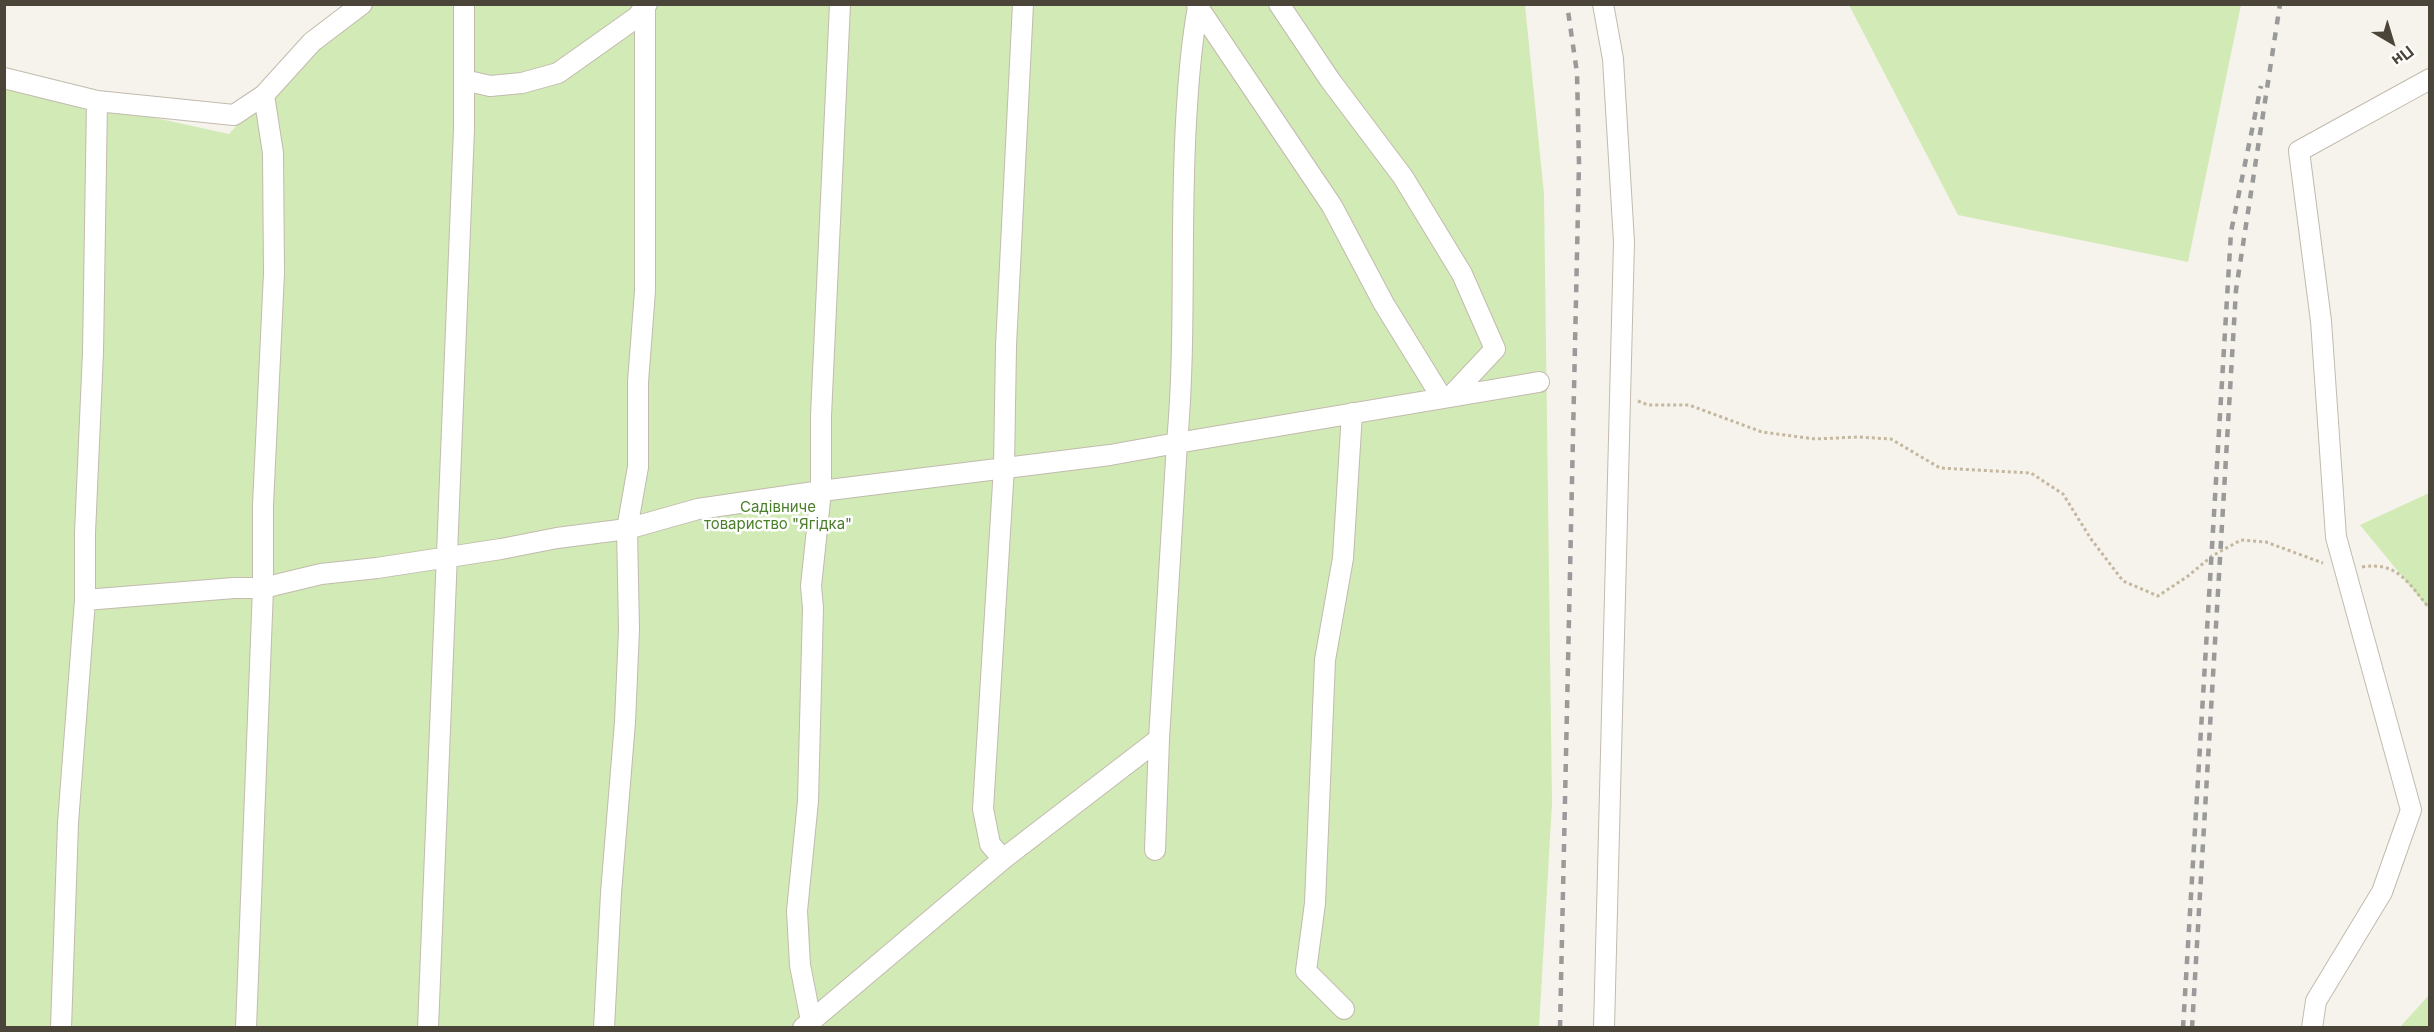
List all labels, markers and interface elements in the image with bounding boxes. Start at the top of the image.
north arrow [2362,12,2422,72]
text: Пн [2388,42,2418,71]
park label: Садівниче товариство "Ягідка" [704,498,852,533]

